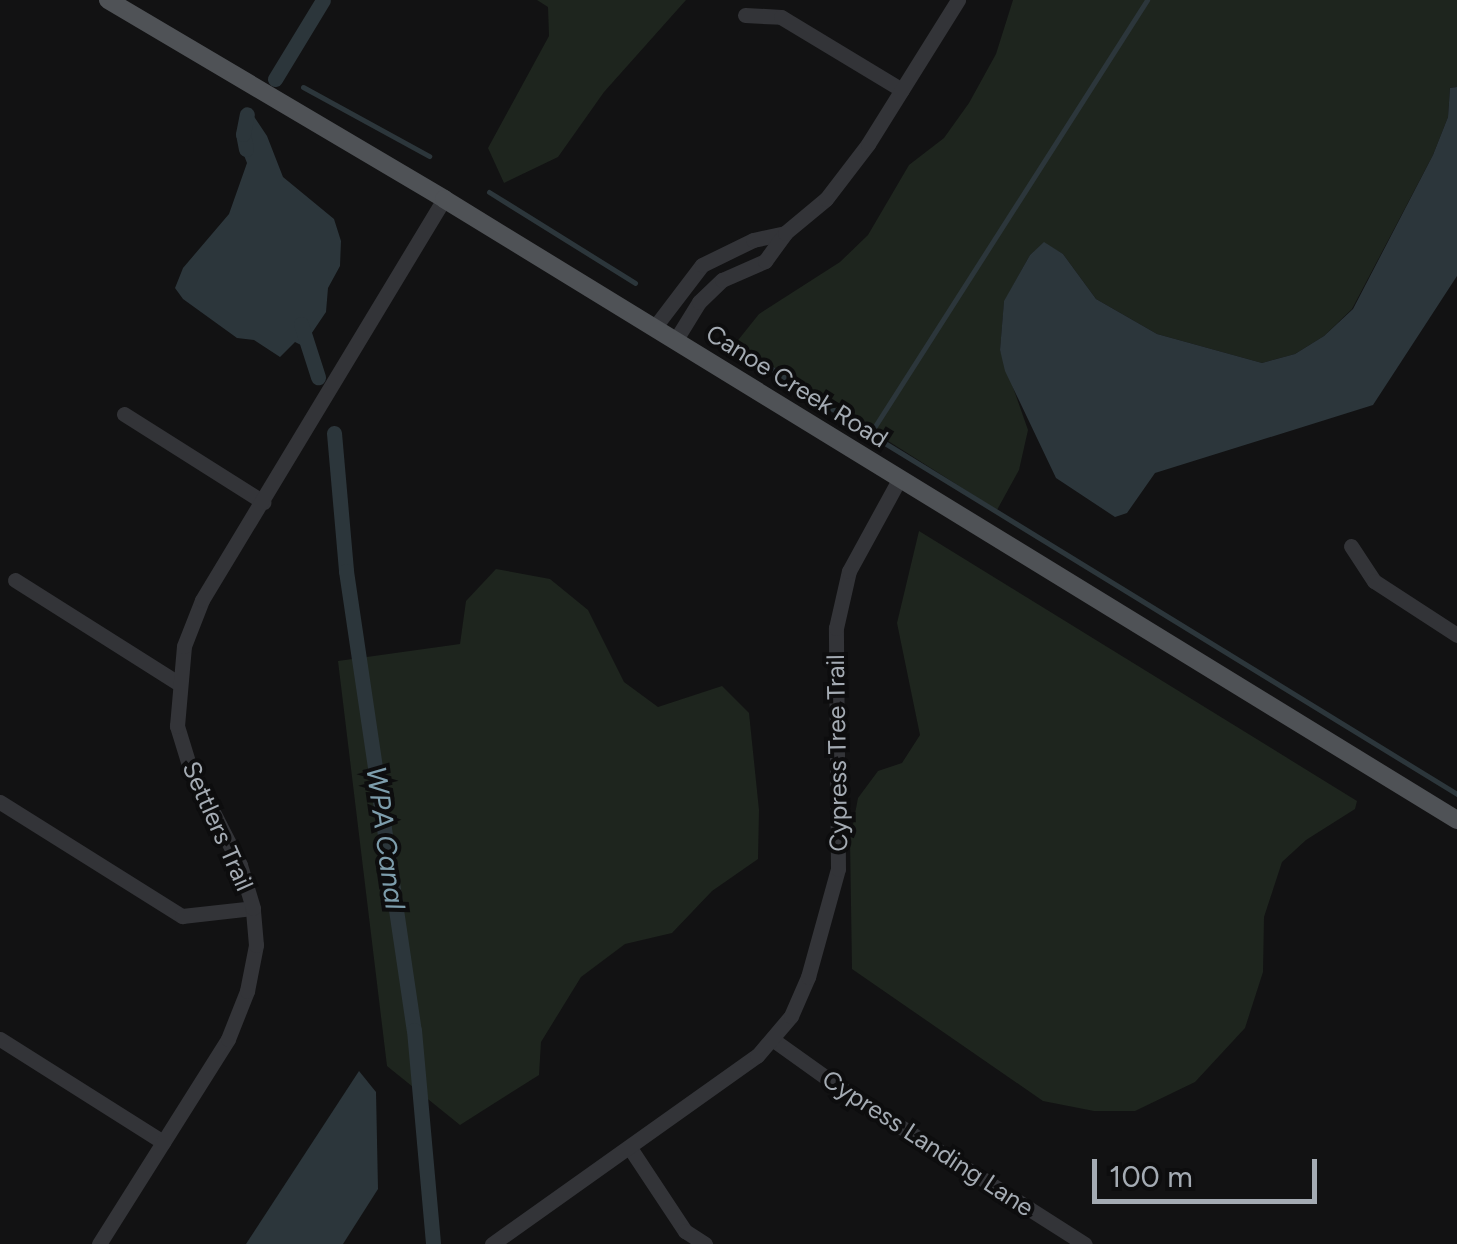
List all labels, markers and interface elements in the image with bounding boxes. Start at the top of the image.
street label: Canoe Creek Road [701,318,893,454]
street label: Cypress Tree Trail [820,654,854,852]
street label: Settlers Trail [176,757,260,895]
water label: WPA Canal [359,764,413,912]
street label: Cypress Landing Lane [817,1063,1039,1223]
scale bar [1097,1139,1322,1201]
text: 100 m [1109,1158,1193,1195]

